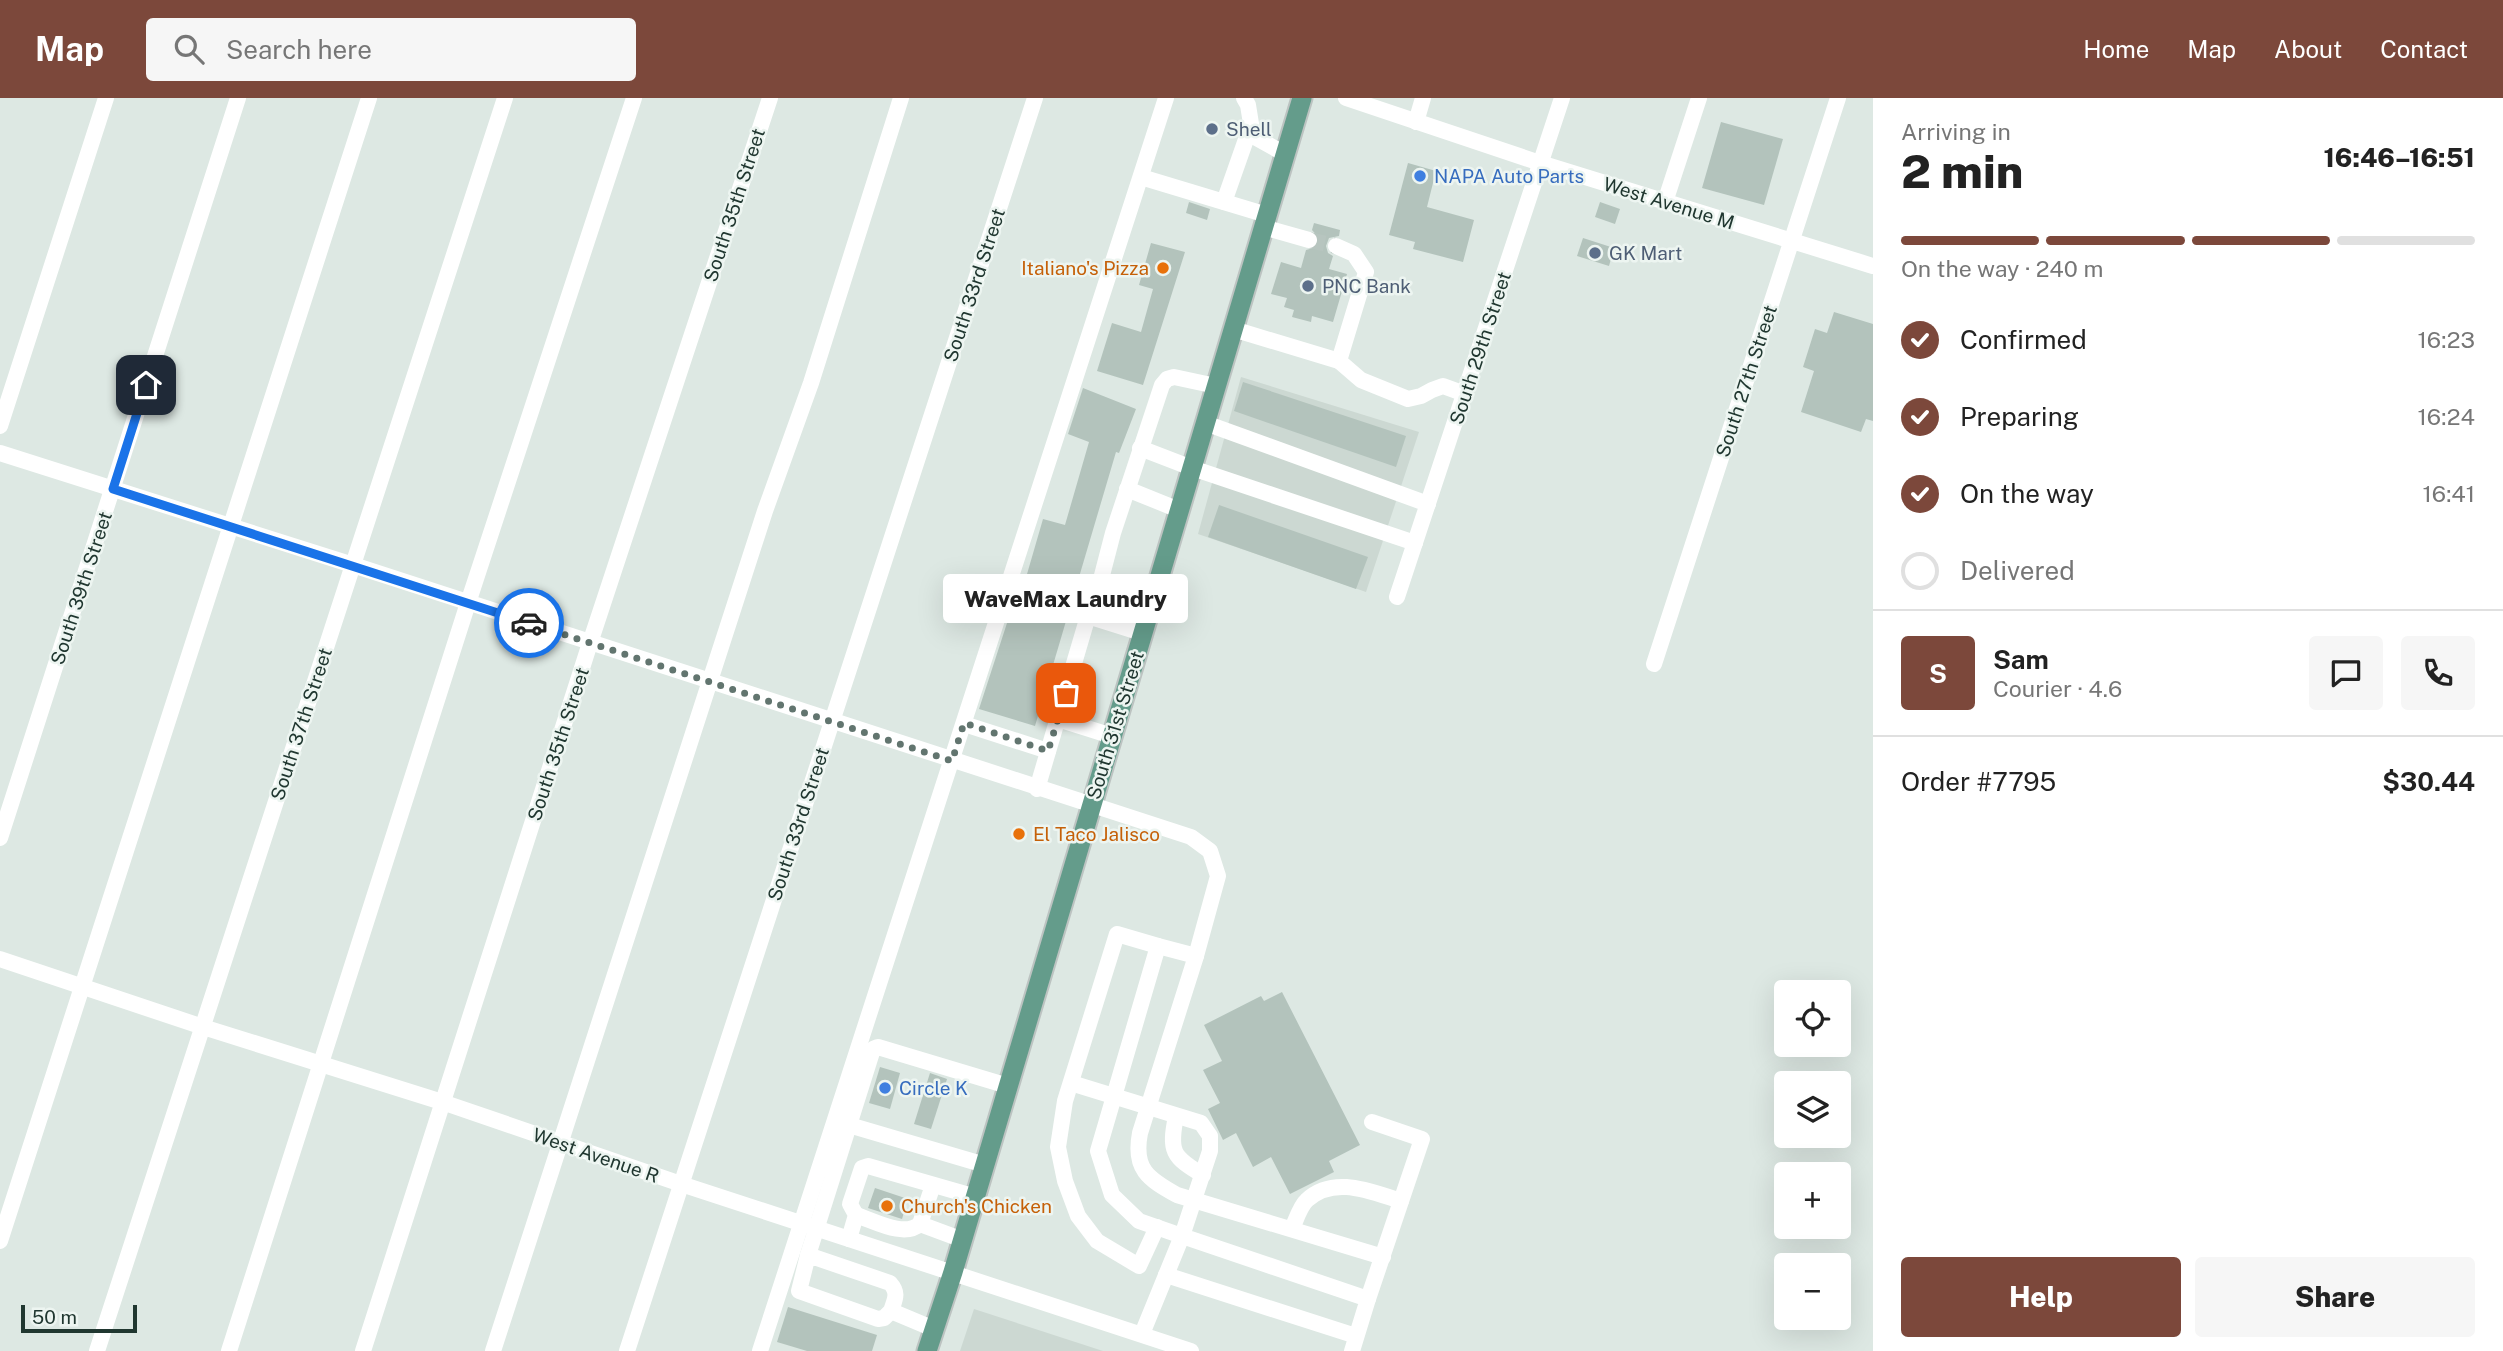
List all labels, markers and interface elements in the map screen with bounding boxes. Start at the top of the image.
search box [146,18,636,81]
text: Map [35,30,104,68]
icon: search [170,30,208,68]
text: Search here [226,34,372,65]
text: Home [2083,35,2149,63]
text: Map [2187,35,2236,63]
text: About [2274,35,2342,63]
text: Contact [2380,35,2468,63]
place label: Shell [1226,118,1272,140]
text: Arriving in [1901,118,2011,145]
marker: Shell [1204,121,1220,137]
street label: South 35th Street [699,126,769,284]
text: 16:46–16:51 [2323,142,2475,173]
text: 2 min [1901,144,2023,198]
place label: NAPA Auto Parts [1434,165,1584,187]
marker: NAPA Auto Parts [1412,168,1428,184]
street label: West Avenue M [1601,173,1737,233]
street label: South 33rd Street [939,206,1009,364]
place label: GK Mart [1609,242,1682,264]
marker: GK Mart [1587,245,1603,261]
text: On the way · 240 m [1901,255,2103,282]
place label: Italiano's Pizza [1021,257,1149,279]
marker: Italiano's Pizza [1155,260,1171,276]
street label: South 29th Street [1445,269,1515,427]
place label: PNC Bank [1322,275,1411,297]
marker: PNC Bank [1300,278,1316,294]
street label: South 27th Street [1711,302,1781,460]
icon: check [1901,321,1939,359]
text: Confirmed [1960,324,2087,355]
text: 16:23 [2417,326,2475,353]
pin [116,355,176,415]
icon: home [127,366,165,404]
icon: check [1901,398,1939,436]
text: Preparing [1960,401,2079,432]
text: 16:24 [2418,403,2475,430]
icon: check [1901,475,1939,513]
text: On the way [1960,478,2094,509]
text: 16:41 [2422,480,2475,507]
street label: South 39th Street [46,509,116,667]
text: Delivered [1960,555,2075,586]
callout: WaveMax Laundry [944,574,1188,623]
text: WaveMax Laundry [964,585,1167,612]
courier [494,588,564,658]
icon: car [510,604,548,642]
button: chat [2309,636,2383,710]
button: phone [2401,636,2475,710]
text: Sam [1993,644,2049,675]
street label: South 37th Street [266,645,336,803]
street label: South 31st Street [1082,648,1148,802]
text: S [1929,658,1947,689]
pin [1036,663,1096,723]
street label: South 35th Street [523,665,593,823]
icon: bag [1047,674,1085,712]
text: Courier · 4.6 [1993,675,2122,702]
street label: South 33rd Street [763,745,833,903]
text: Order #7795 [1901,766,2056,797]
text: $30.44 [2382,766,2475,797]
place label: El Taco Jalisco [1033,823,1160,845]
marker: El Taco Jalisco [1011,826,1027,842]
map controls [1774,980,1851,1330]
button: locate [1774,980,1851,1057]
button: layers [1774,1071,1851,1148]
place label: Circle K [899,1077,968,1099]
marker: Circle K [877,1080,893,1096]
street label: West Avenue R [530,1123,662,1187]
button: + [1774,1162,1851,1239]
place label: Church's Chicken [901,1195,1052,1217]
marker: Church's Chicken [879,1198,895,1214]
button: − [1774,1253,1851,1330]
button: Help [1901,1257,2181,1337]
button: Share [2195,1257,2475,1337]
scale bar [21,1302,136,1334]
text: 50 m [32,1306,77,1328]

